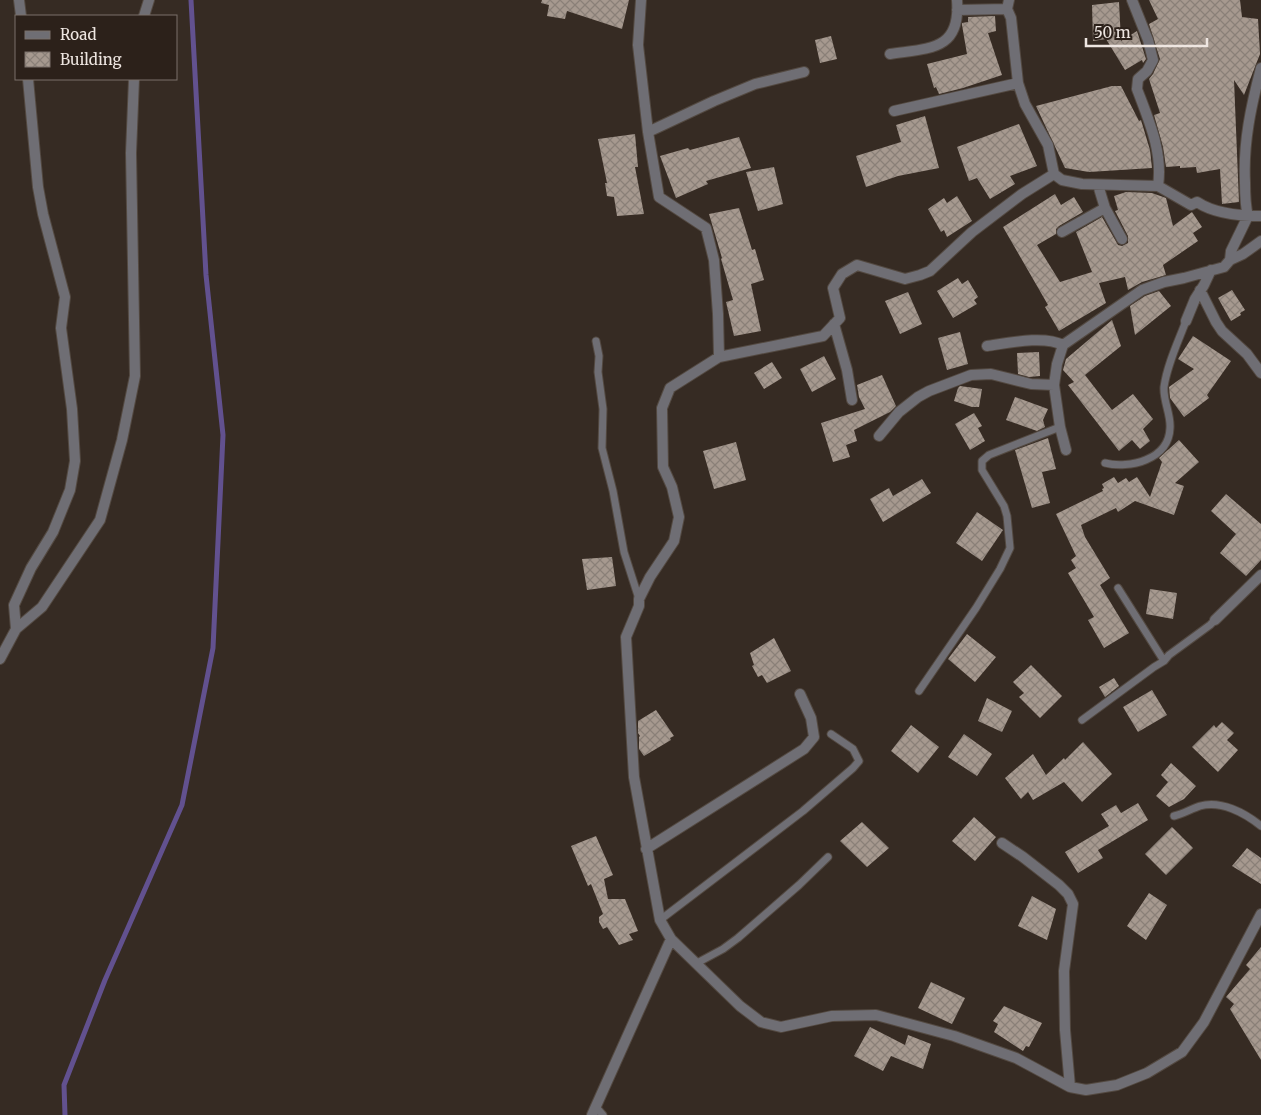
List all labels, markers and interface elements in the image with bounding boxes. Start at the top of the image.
legend [15,15,178,80]
scale bar [1086,15,1207,47]
text: 50 m [1094,23,1131,42]
text: Road [60,25,96,44]
text: Building [60,50,122,69]

